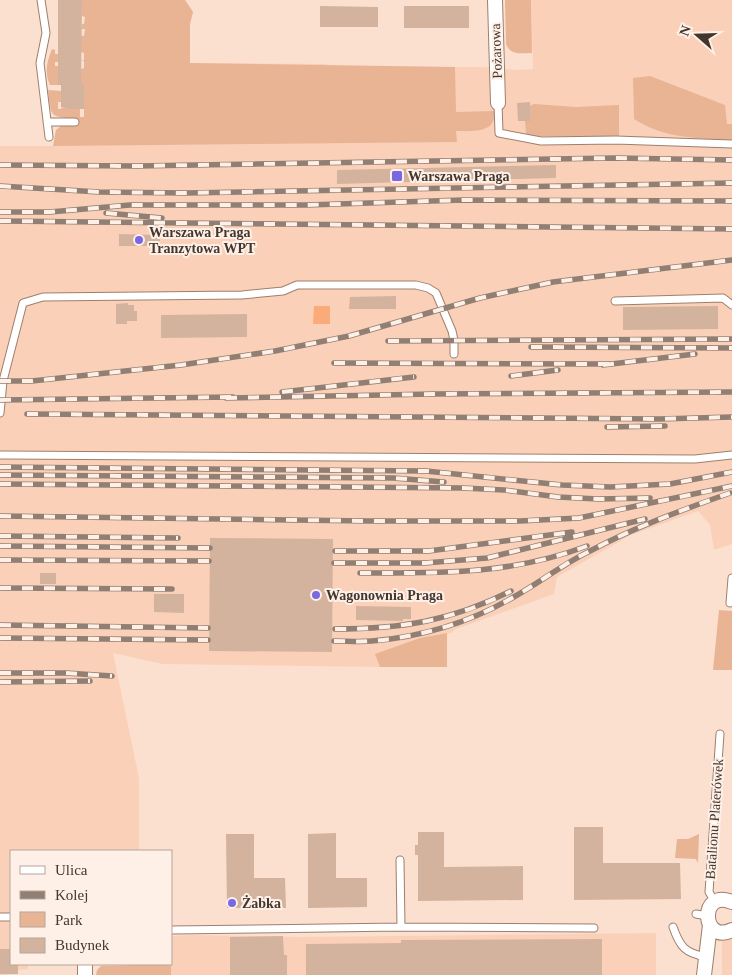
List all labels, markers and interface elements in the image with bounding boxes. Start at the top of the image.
north arrow [672,10,722,60]
street label: Pożarowa [488,22,505,79]
text: N [676,23,694,38]
marker: Warszawa Praga [390,169,404,183]
place label: Warszawa Praga [408,169,509,184]
place label: Warszawa Praga Tranzytowa WPT [149,225,256,256]
marker: Warszawa Praga Tranzytowa WPT [133,234,145,246]
place label: Wagonownia Praga [326,588,443,603]
marker: Wagonownia Praga [310,589,322,601]
street label: Batalionu Platerówek [703,758,726,880]
legend [10,850,172,965]
text: Ulica [55,862,88,878]
text: Kolej [55,887,88,903]
place label: Żabka [242,895,281,911]
marker: Żabka [226,897,238,909]
text: Park [55,912,83,928]
text: Budynek [55,937,110,953]

